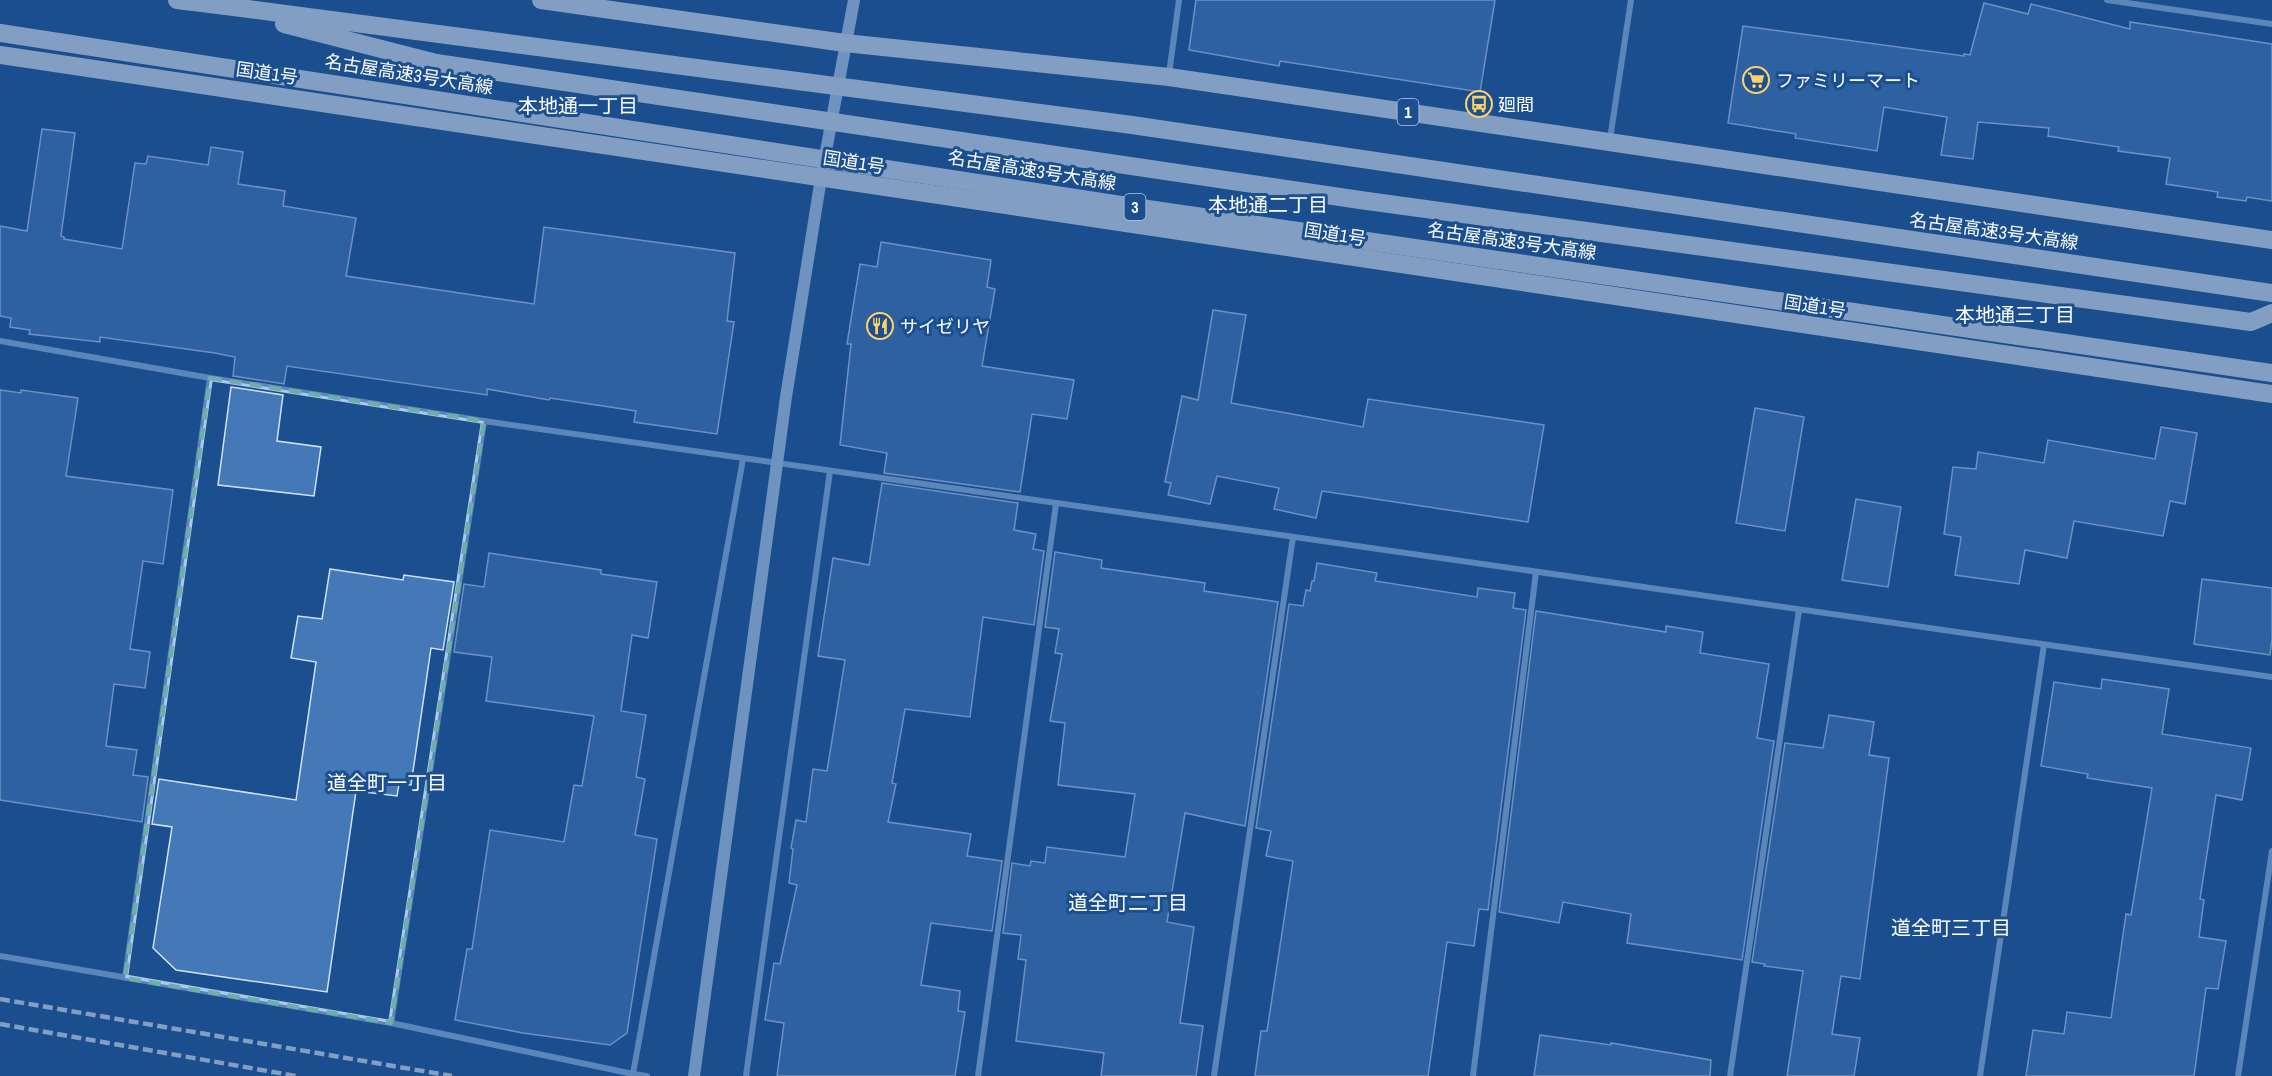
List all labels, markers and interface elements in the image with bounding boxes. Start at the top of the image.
street label: 名古屋高速3号大高線 [323,48,495,100]
street label: 国道1号 [234,56,300,90]
supermarket icon: ファミリーマート [1741,65,1771,95]
place label: ファミリーマート [1776,68,1920,93]
bus stop icon: 廻間 [1464,89,1494,119]
district label: 本地通一丁目 [518,92,638,119]
place label: 廻間 [1498,92,1534,117]
road number: 1 [1398,99,1418,125]
street label: 名古屋高速3号大高線 [946,144,1118,196]
street label: 国道1号 [821,145,887,179]
district label: 本地通二丁目 [1208,191,1328,218]
road number: 3 [1124,194,1146,220]
street label: 名古屋高速3号大高線 [1908,207,2080,255]
street label: 国道1号 [1302,217,1368,251]
street label: 名古屋高速3号大高線 [1426,217,1598,265]
street label: 国道1号 [1782,289,1848,323]
district label: 本地通三丁目 [1955,301,2075,328]
restaurant icon: サイゼリヤ [865,311,895,341]
place label: サイゼリヤ [900,314,990,339]
district label: 道全町一丁目 [327,769,447,796]
district label: 道全町二丁目 [1068,889,1188,916]
district label: 道全町三丁目 [1891,914,2011,941]

